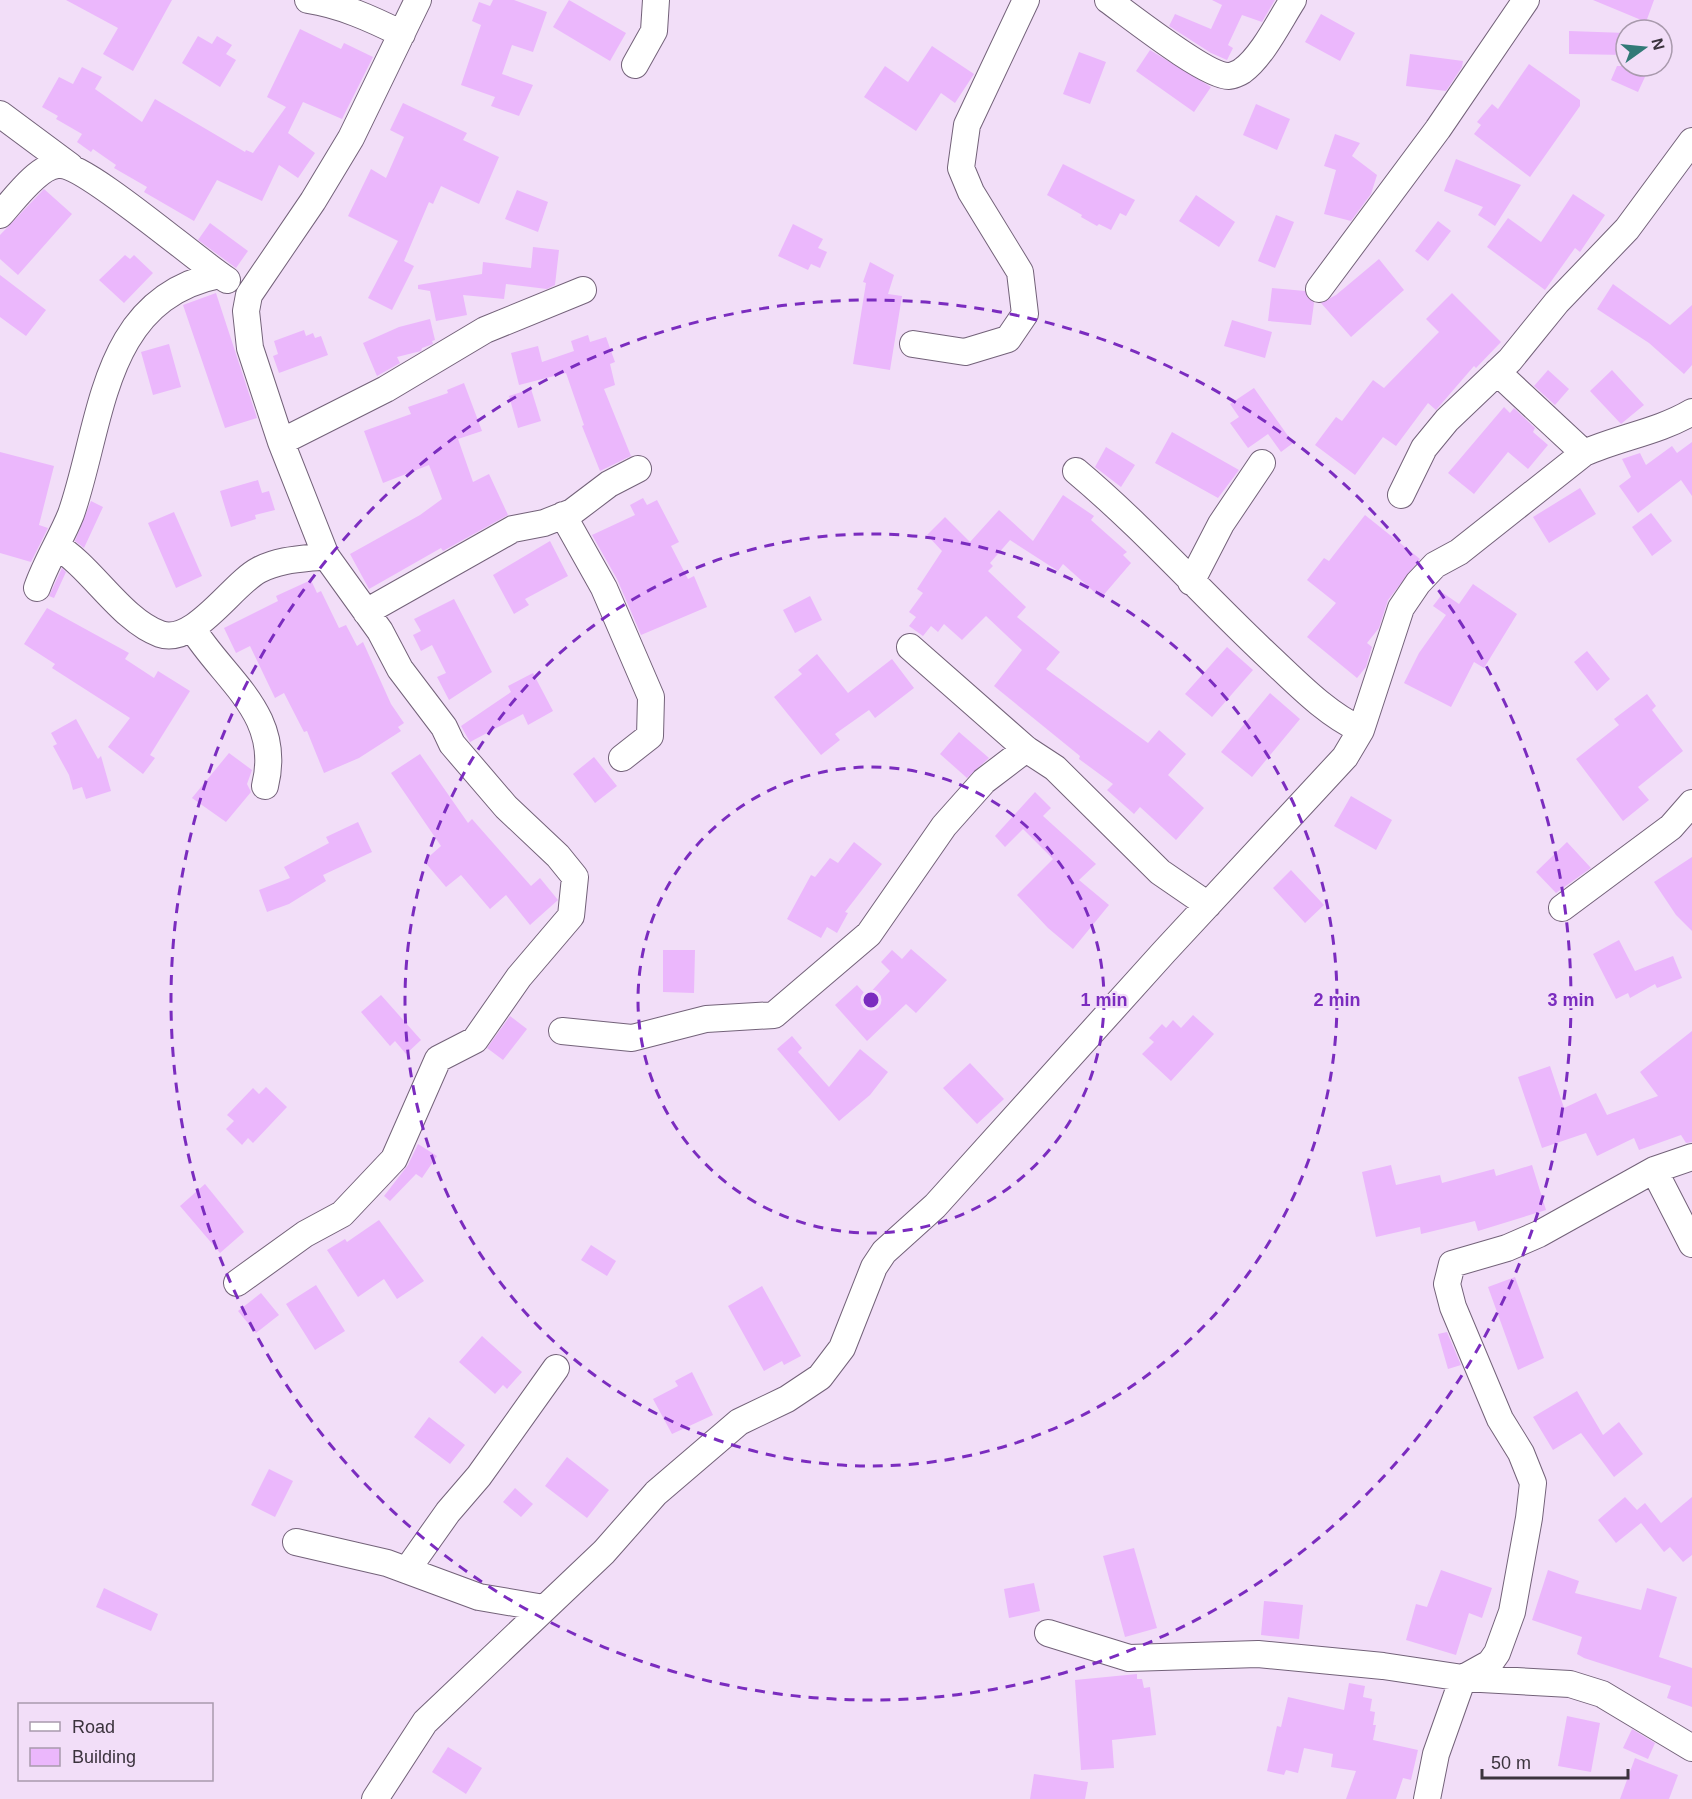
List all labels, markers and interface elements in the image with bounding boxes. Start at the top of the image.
north arrow [1614,18,1674,78]
text: N [1648,36,1668,52]
centre of rings [861,990,881,1010]
text: 1 min [1080,990,1128,1010]
text: 2 min [1313,990,1361,1010]
text: 3 min [1547,990,1595,1010]
legend [18,1703,213,1781]
text: Road [72,1717,115,1737]
scale bar [1482,1742,1628,1780]
text: Building [72,1747,136,1767]
text: 50 m [1491,1753,1531,1773]

